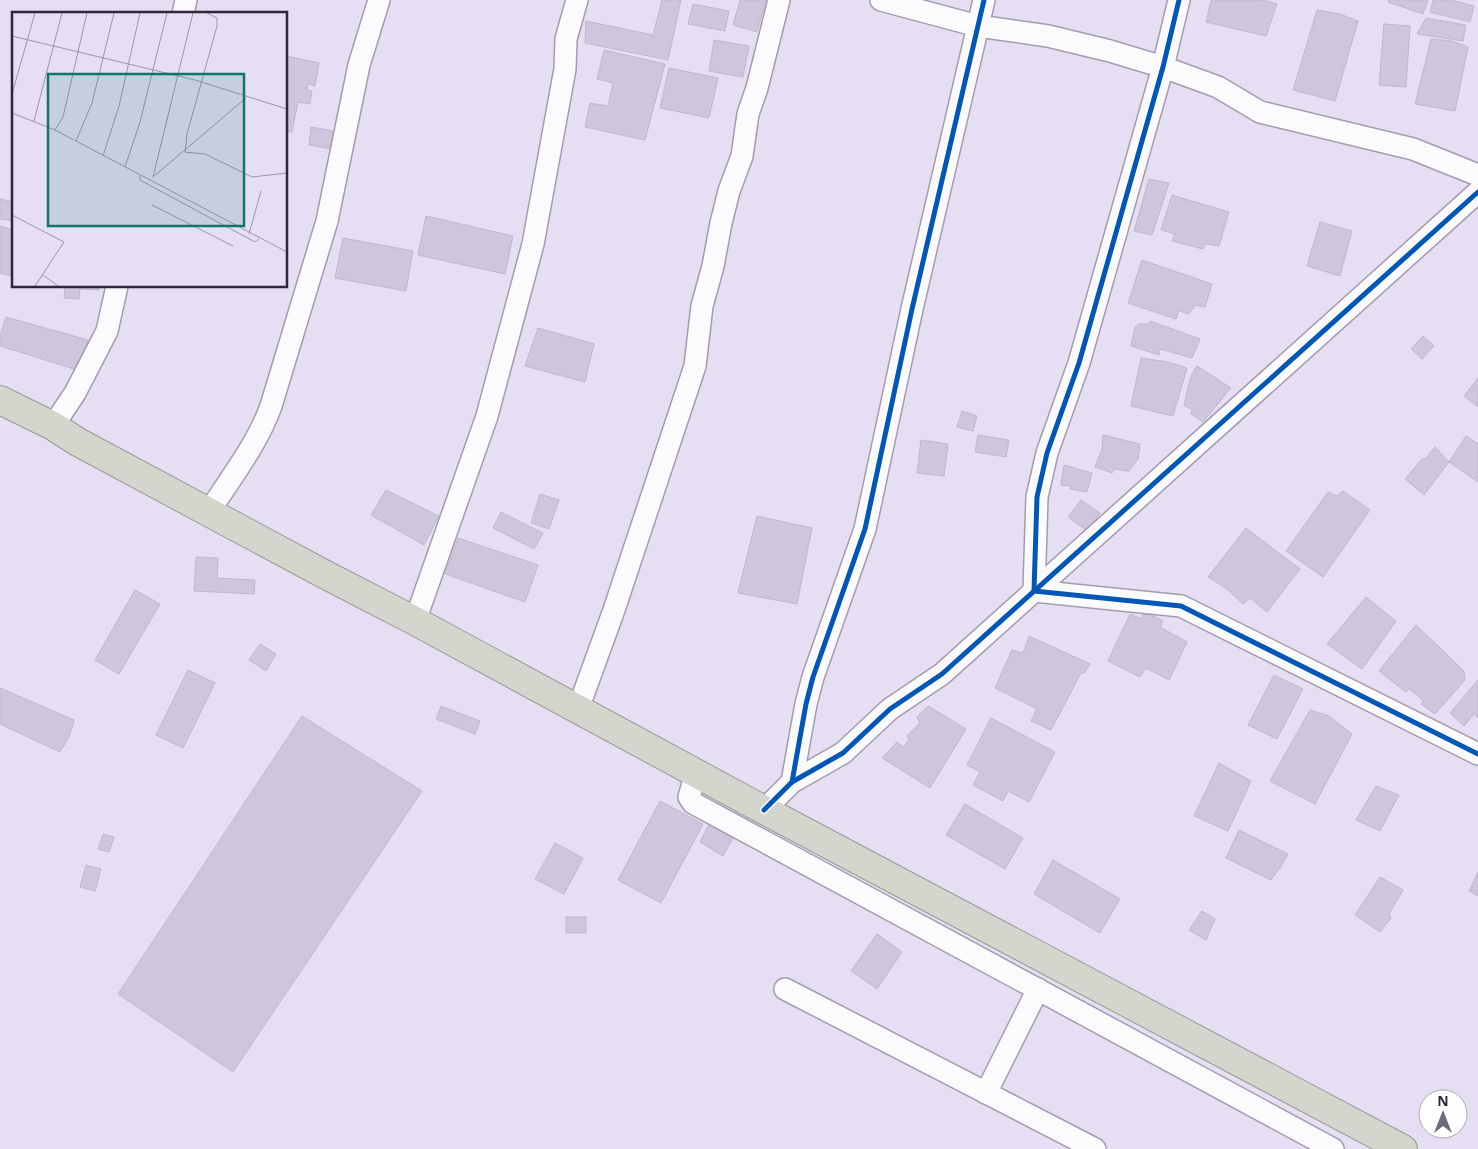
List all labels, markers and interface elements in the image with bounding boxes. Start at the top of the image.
inset map [12,12,288,288]
north arrow [1418,1089,1468,1139]
text: N [1437,1091,1449,1110]

